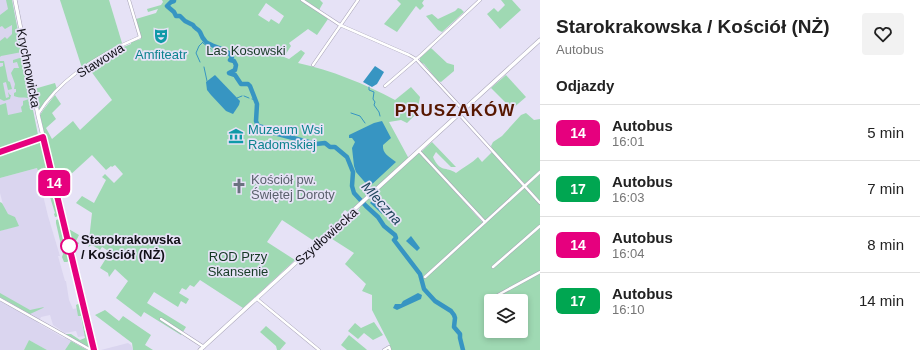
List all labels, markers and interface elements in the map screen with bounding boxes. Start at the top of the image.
button: heart [862,13,904,55]
text: Starokrakowska / Kościół (NŻ) [556,16,829,37]
street label: Krychnowicka [13,27,44,110]
theatre icon: Amfiteatr [152,27,170,45]
street label: Stawowa [74,40,127,81]
text: Autobus [556,42,604,57]
park label: Las Kosowski [206,43,286,58]
place label: Amfiteatr [135,47,188,62]
text: Odjazdy [556,77,614,94]
district label: PRUSZAKÓW [395,101,515,120]
text: Autobus [612,117,673,134]
place label: Muzeum Wsi Radomskiej [248,122,323,152]
text: 5 min [867,124,904,141]
text: 14 [570,125,586,141]
museum icon: Muzeum Wsi Radomskiej [227,127,245,145]
text: 16:01 [612,134,645,149]
line badge: 14 [36,170,72,196]
place label: Kościół pw. Świętej Doroty [251,172,335,202]
text: Autobus [612,173,673,190]
text: 14 [46,175,62,191]
church icon: Kościół pw. Świętej Doroty [230,177,248,195]
water label: Mleczna [359,178,406,228]
text: 7 min [867,180,904,197]
text: 17 [570,181,586,197]
text: 16:03 [612,190,645,205]
street label: Szydłowiecka [292,204,361,268]
text: Autobus [612,229,673,246]
place label: Starokrakowska / Kościół (NŻ) [81,232,181,262]
text: 8 min [867,236,904,253]
marker: Starokrakowska / Kościół (NŻ) [60,237,78,255]
text: 14 [570,237,586,253]
text: 16:04 [612,246,645,261]
park label: ROD Przy Skansenie [208,249,268,279]
text: Autobus [612,285,673,302]
text: 14 min [859,292,904,309]
text: 17 [570,293,586,309]
map controls [484,294,528,338]
button: layers [484,294,528,338]
text: 16:10 [612,302,645,317]

